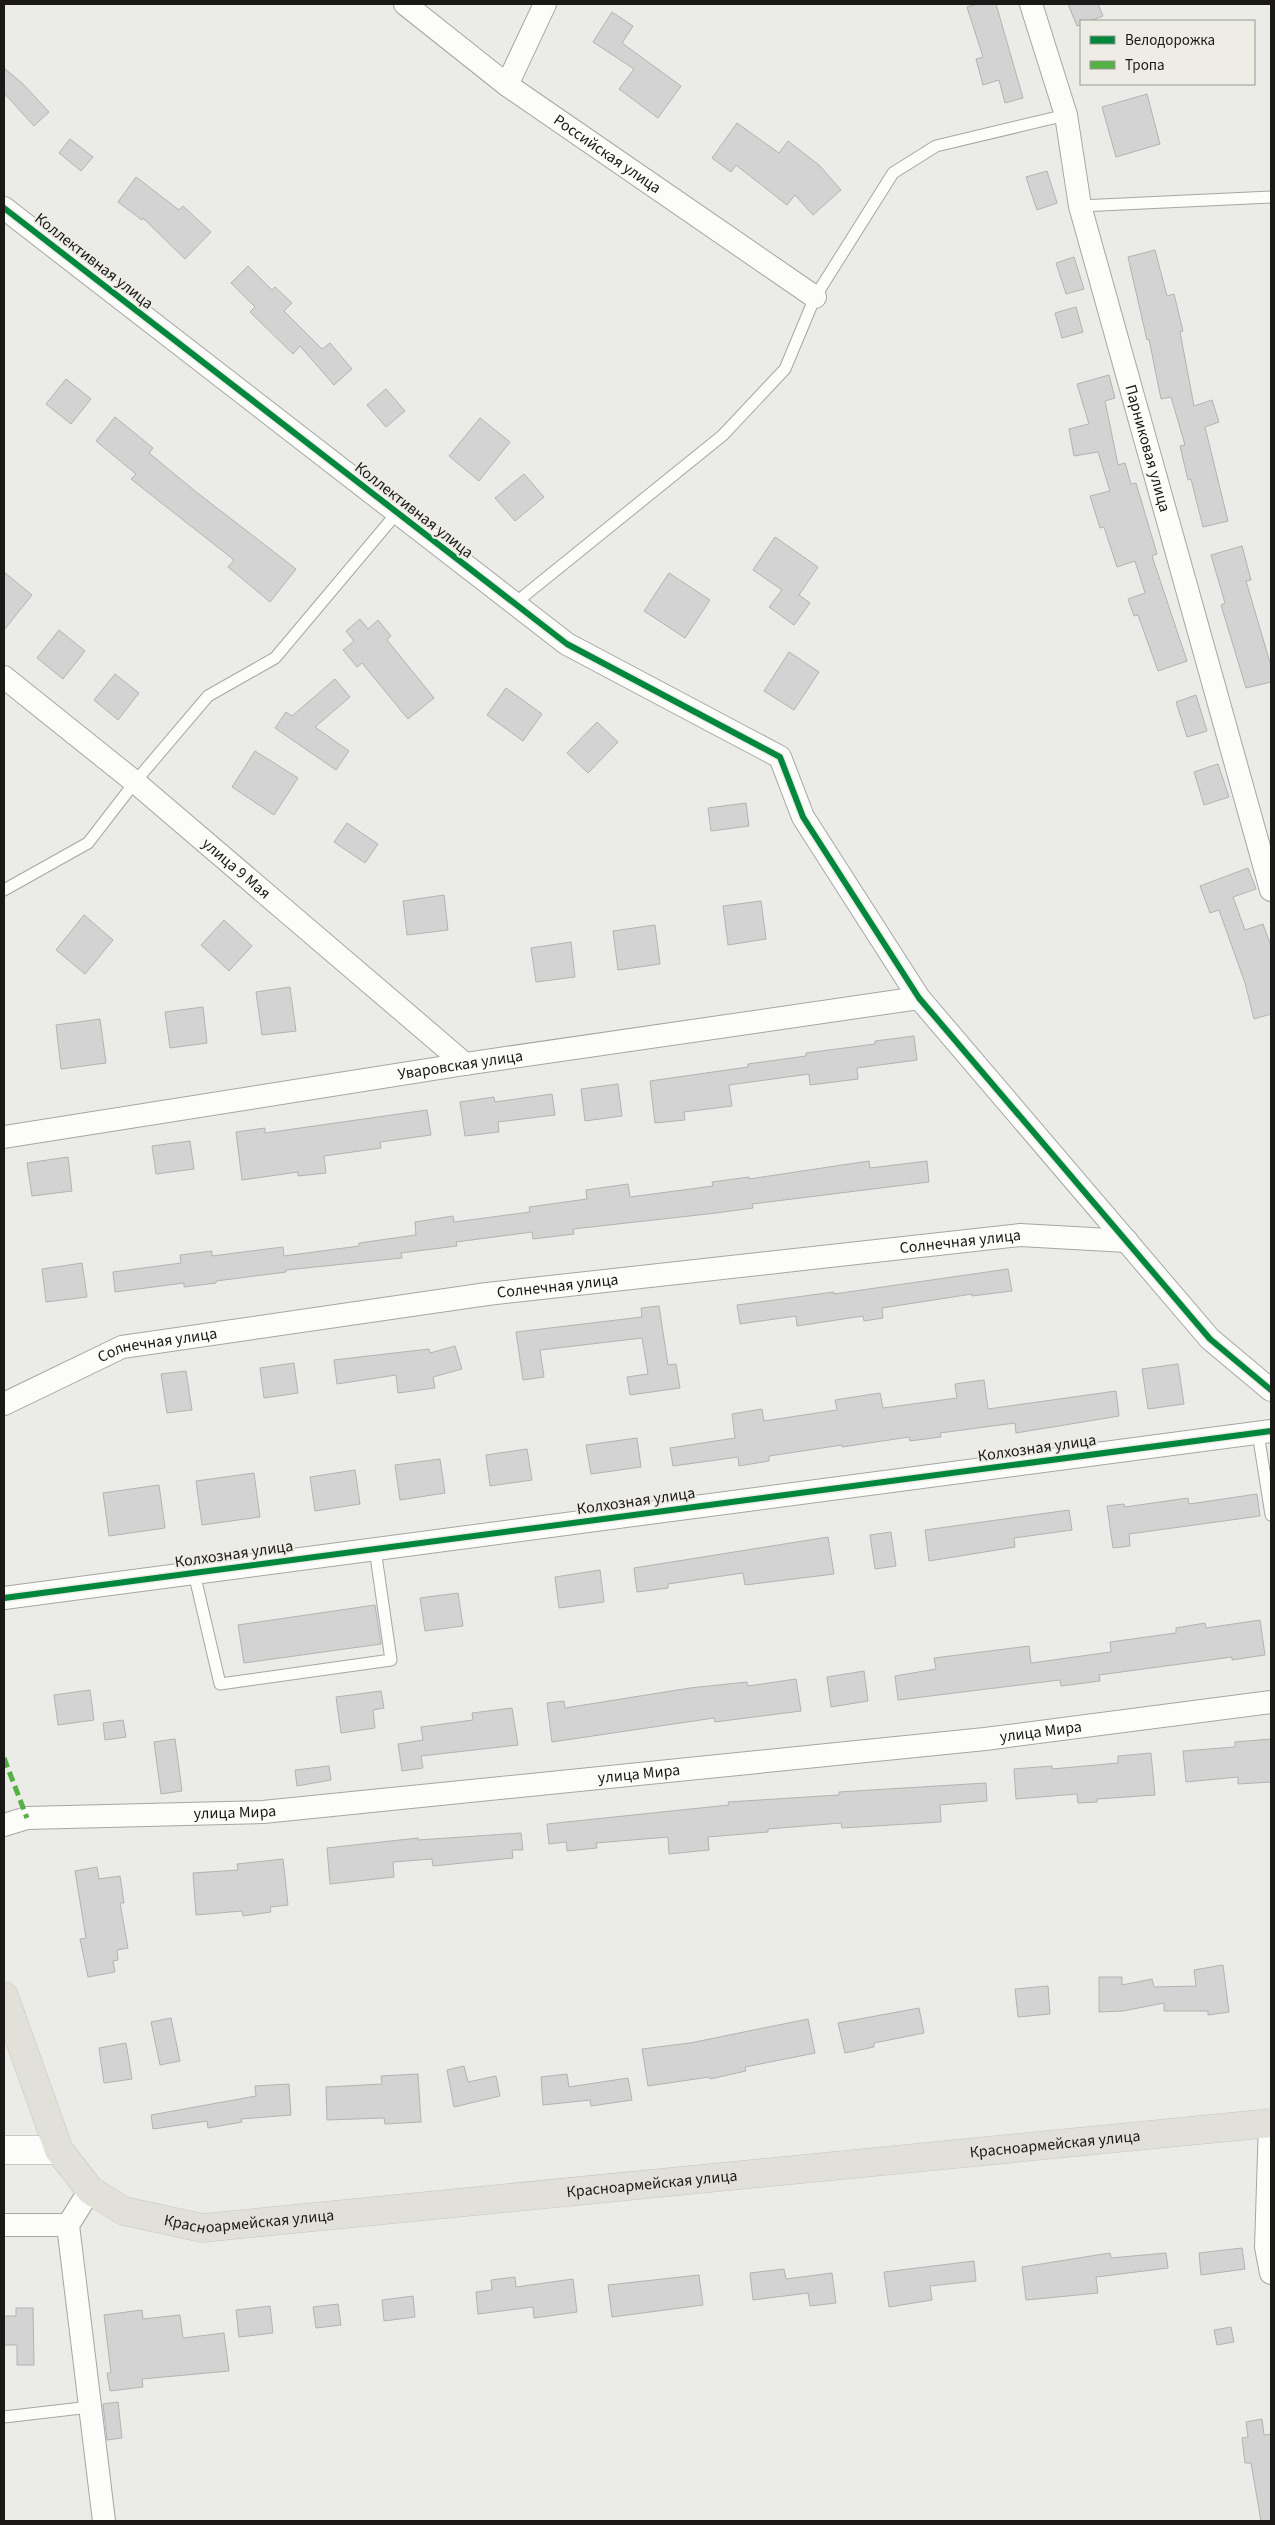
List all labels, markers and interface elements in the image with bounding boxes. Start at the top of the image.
legend [1080,20,1255,85]
text: Велодорожка [1125,30,1215,51]
text: Тропа [1125,55,1165,76]
street label: Российская улица [549,109,666,199]
street label: Коллективная улица [30,208,158,314]
street label: Парниковая улица [1119,382,1176,514]
street label: Коллективная улица [350,457,478,563]
street label: улица 9 Мая [197,833,275,904]
street label: Уваровская улица [396,1045,524,1085]
street label: Солнечная улица [898,1224,1022,1259]
street label: Солнечная улица [496,1269,620,1304]
street label: Солнечная улица [94,1322,219,1368]
street label: Колхозная улица [976,1429,1098,1467]
street label: Колхозная улица [575,1482,697,1520]
street label: Колхозная улица [173,1535,295,1573]
street label: улица Мира [998,1716,1083,1748]
street label: улица Мира [597,1759,681,1789]
street label: улица Мира [193,1800,277,1825]
street label: Красноармейская улица [969,2125,1141,2164]
street label: Красноармейская улица [566,2164,738,2203]
street label: Красноармейская улица [162,2204,335,2240]

